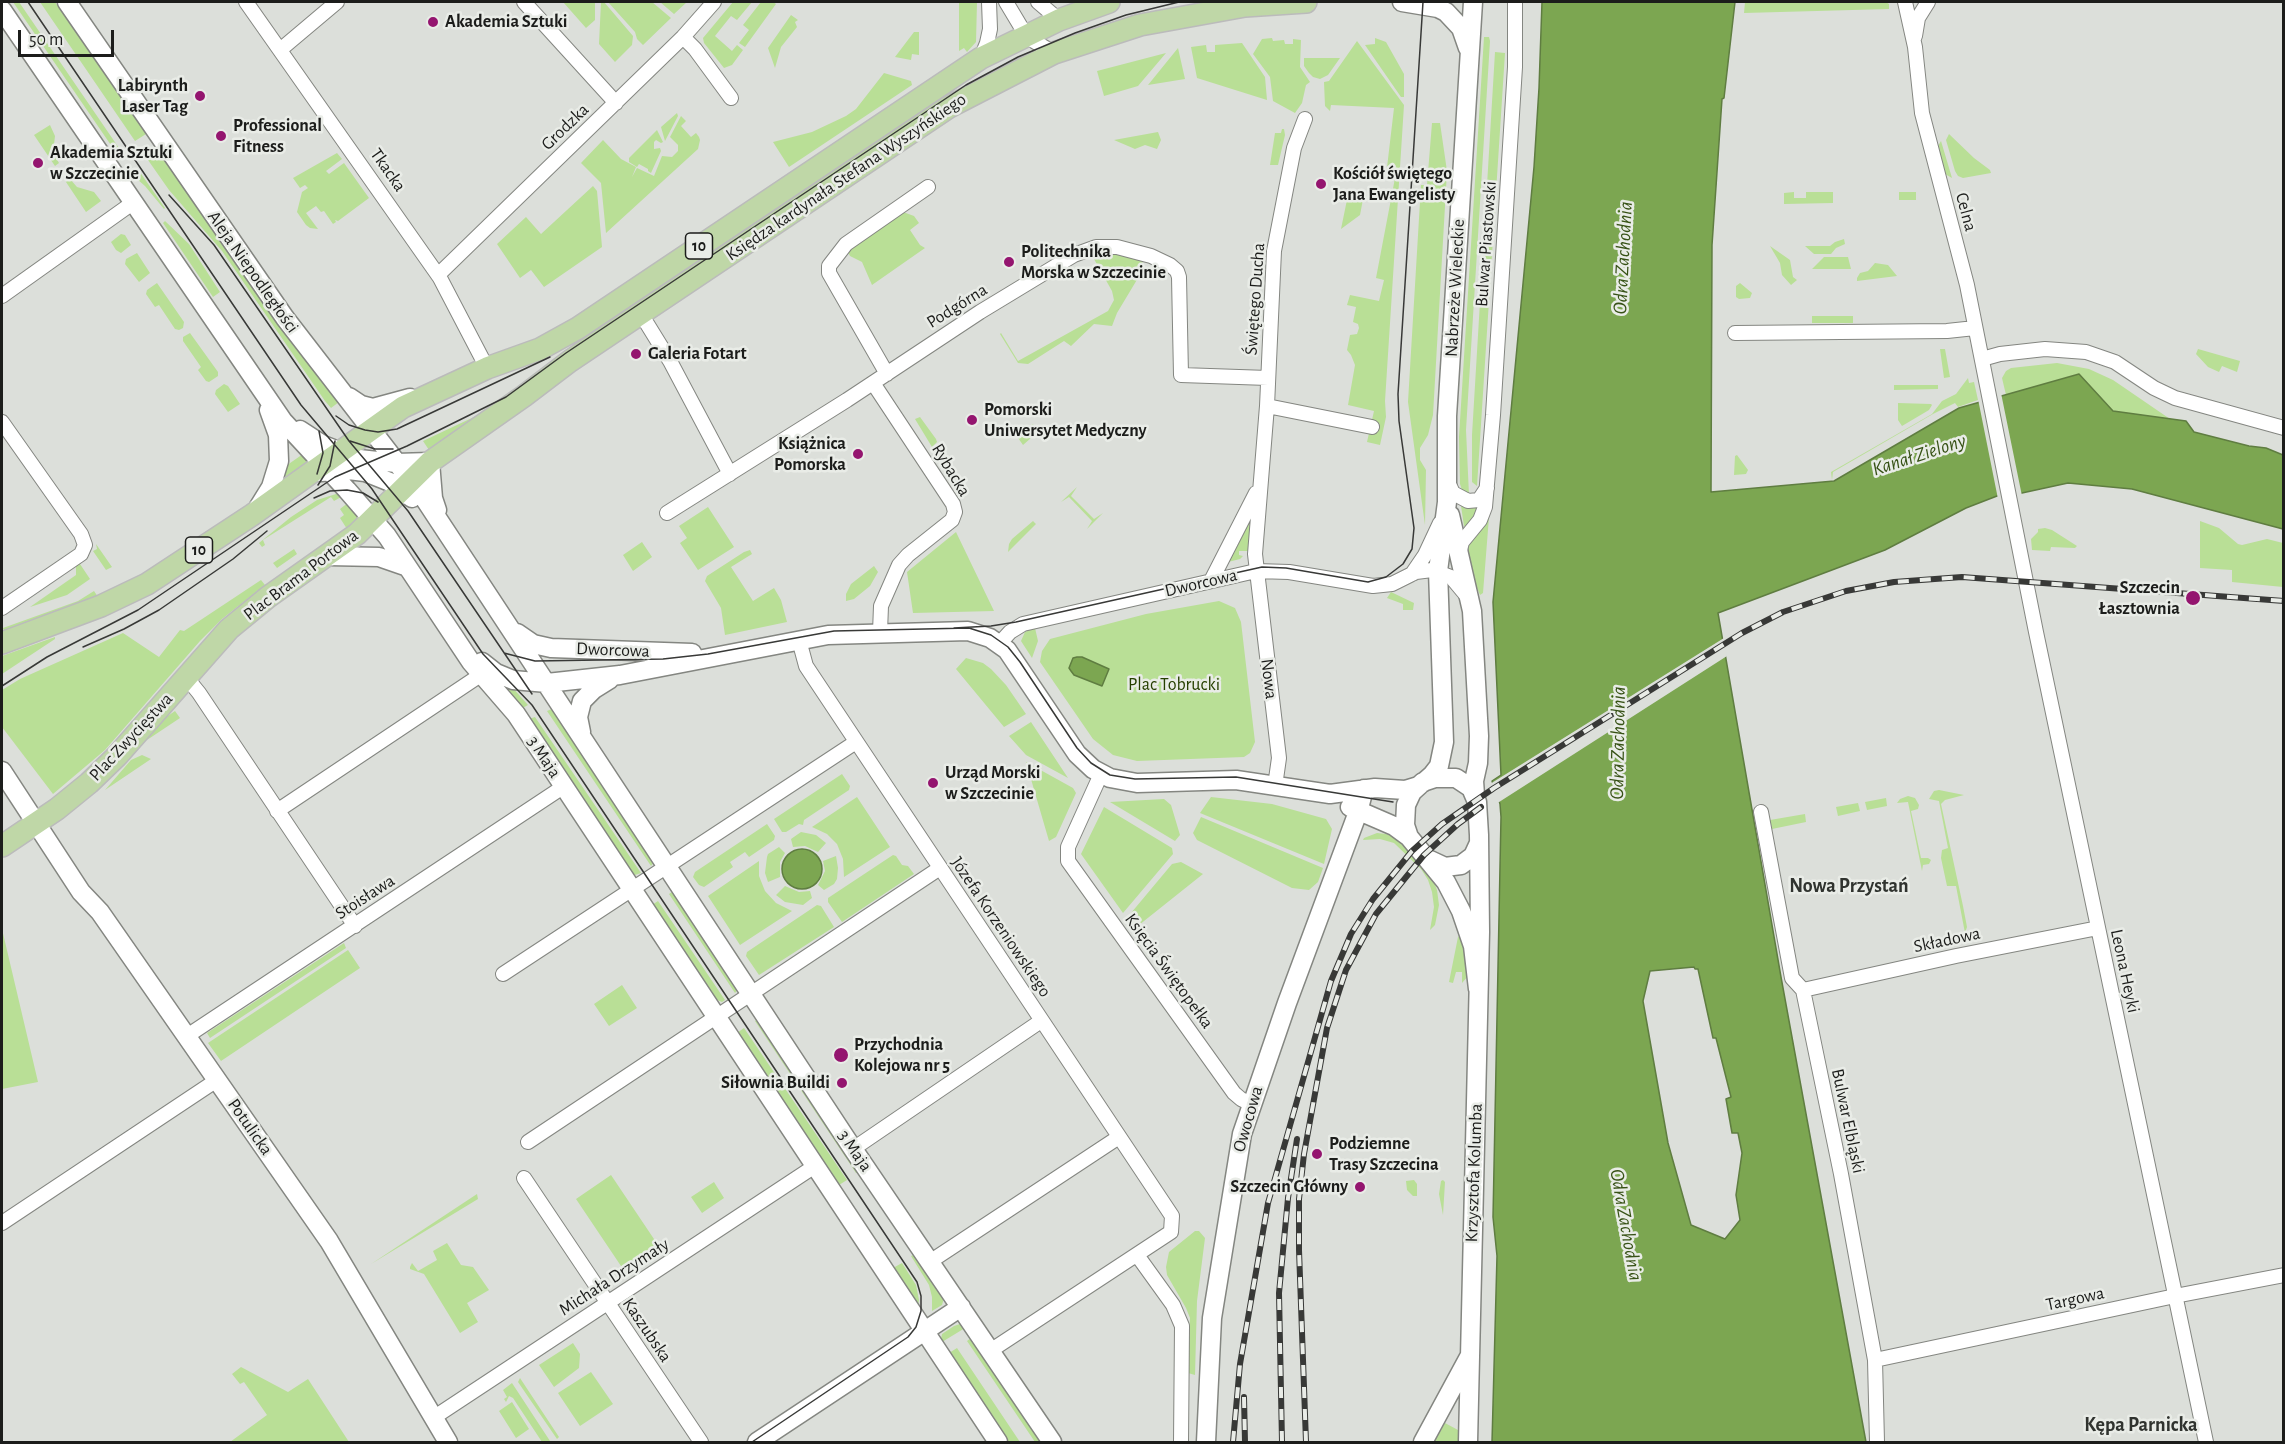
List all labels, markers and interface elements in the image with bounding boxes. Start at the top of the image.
place label: Akademia Sztuki [445,11,567,33]
marker: Akademia Sztuki [426,15,440,29]
scale bar [21,18,117,56]
text: 50 m [29,31,63,49]
place label: Labirynth Laser Tag [118,75,188,118]
street label: Księdza kardynała Stefana Wyszyńskiego [722,88,970,266]
marker: Labirynth Laser Tag [193,89,207,103]
street label: Grodzka [537,99,593,155]
place label: Professional Fitness [233,115,322,158]
marker: Professional Fitness [214,129,228,143]
place label: Akademia Sztuki w Szczecinie [50,142,172,184]
street label: Tkacka [365,144,411,196]
marker: Akademia Sztuki w Szczecinie [31,156,45,170]
place label: Kościół świętego Jana Ewangelisty [1333,163,1455,206]
marker: Kościół świętego Jana Ewangelisty [1314,177,1328,191]
street label: Bulwar Piastowski [1471,180,1501,308]
street label: Celna [1950,190,1982,234]
water label: Odra Zachodnia [1608,201,1638,315]
street label: Aleja Niepodległości [203,207,303,337]
street label: Nabrzeże Wieleckie [1441,218,1469,358]
road number: 10 [686,233,712,259]
place label: Politechnika Morska w Szczecinie [1021,241,1166,284]
street label: Świętego Ducha [1240,242,1270,356]
marker: Politechnika Morska w Szczecinie [1002,255,1016,269]
street label: Podgórna [923,279,991,333]
place label: Galeria Fotart [648,343,746,365]
marker: Galeria Fotart [629,347,643,361]
place label: Pomorski Uniwersytet Medyczny [984,399,1146,442]
marker: Pomorski Uniwersytet Medyczny [965,413,979,427]
water label: Kanał Zielony [1869,429,1969,481]
place label: Książnica Pomorska [774,433,846,476]
street label: Rybacka [927,440,975,500]
marker: Książnica Pomorska [851,447,865,461]
street label: Plac Brama Portowa [239,525,363,625]
road number: 10 [186,537,212,563]
street label: Dworcowa [1163,564,1239,602]
place label: Szczecin Łasztownia [2099,577,2180,620]
marker: Szczecin Łasztownia [2184,589,2202,607]
street label: Dworcowa [576,638,650,662]
street label: Nowa [1256,657,1282,701]
park label: Plac Tobrucki [1128,674,1220,696]
water label: Odra Zachodnia [1605,686,1631,800]
street label: Plac Zwycięstwa [85,688,177,786]
street label: 3 Maja [522,732,566,782]
place label: Urząd Morski w Szczecinie [945,762,1041,804]
marker: Urząd Morski w Szczecinie [926,776,940,790]
street label: Józefa Korzeniowskiego [946,853,1056,1001]
street label: Stoisława [331,870,399,924]
district label: Nowa Przystań [1789,874,1909,898]
street label: Księcia Świętopełka [1120,909,1218,1033]
street label: Składowa [1912,922,1982,958]
street label: Leona Heyki [2106,927,2144,1015]
place label: Przychodnia Kolejowa nr 5 [854,1034,950,1076]
marker: Przychodnia Kolejowa nr 5 [832,1046,850,1064]
street label: Bulwar Elbląski [1826,1067,1870,1175]
place label: Siłownia Buildi [721,1072,830,1094]
marker: Siłownia Buildi [835,1076,849,1090]
street label: Owocowa [1228,1083,1268,1155]
street label: Potulicka [223,1094,277,1160]
street label: Krzysztofa Kolumba [1461,1103,1487,1243]
street label: 3 Maja [833,1126,877,1176]
place label: Podziemne Trasy Szczecina [1329,1133,1439,1176]
marker: Podziemne Trasy Szczecina [1310,1147,1324,1161]
water label: Odra Zachodnia [1604,1167,1648,1283]
place label: Szczecin Główny [1230,1176,1348,1198]
marker: Szczecin Główny [1353,1180,1367,1194]
street label: Michała Drzymały [555,1233,673,1321]
street label: Targowa [2044,1282,2106,1316]
street label: Kaszubska [618,1294,676,1366]
district label: Kępa Parnicka [2084,1413,2198,1437]

